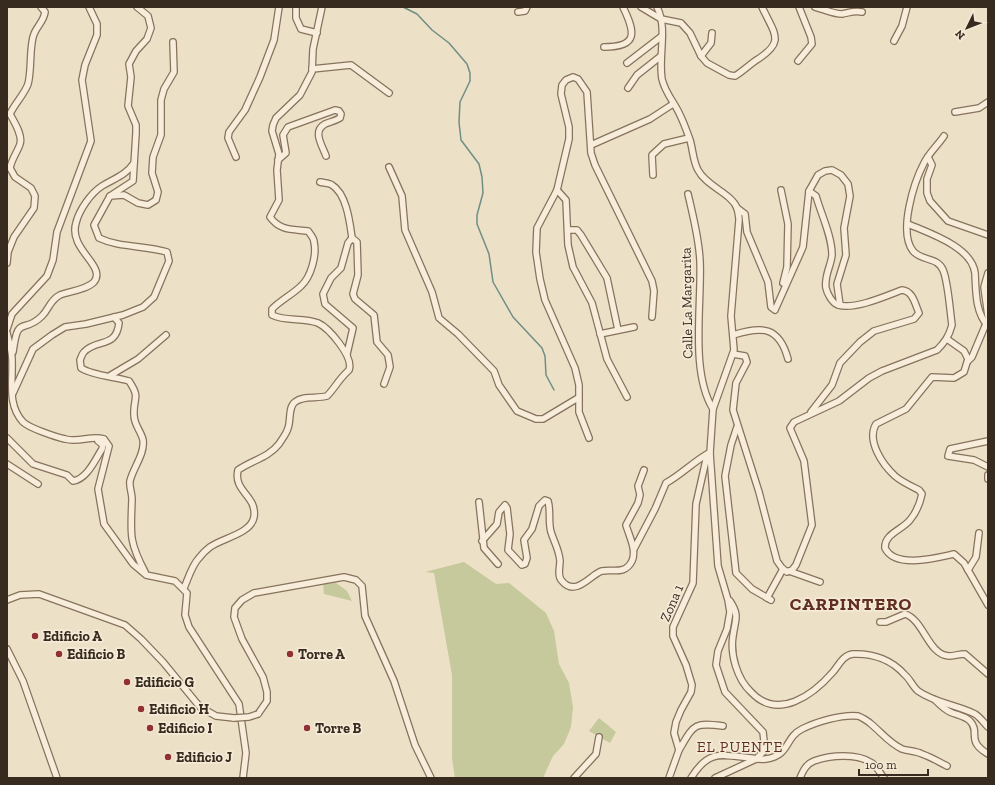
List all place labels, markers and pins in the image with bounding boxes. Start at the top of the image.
place label: Edificio A [43,628,102,645]
marker: Edificio A [30,631,40,641]
place label: Edificio B [67,646,126,663]
place label: Torre A [298,646,345,663]
marker: Edificio B [54,649,64,659]
marker: Torre A [285,649,295,659]
place label: Edificio G [135,674,195,691]
marker: Edificio G [122,677,132,687]
place label: Edificio H [149,701,210,718]
marker: Edificio H [136,704,146,714]
place label: Edificio I [158,720,213,737]
place label: Torre B [315,720,362,737]
marker: Edificio I [145,723,155,733]
marker: Torre B [302,723,312,733]
place label: Edificio J [176,749,232,766]
marker: Edificio J [163,752,173,762]

